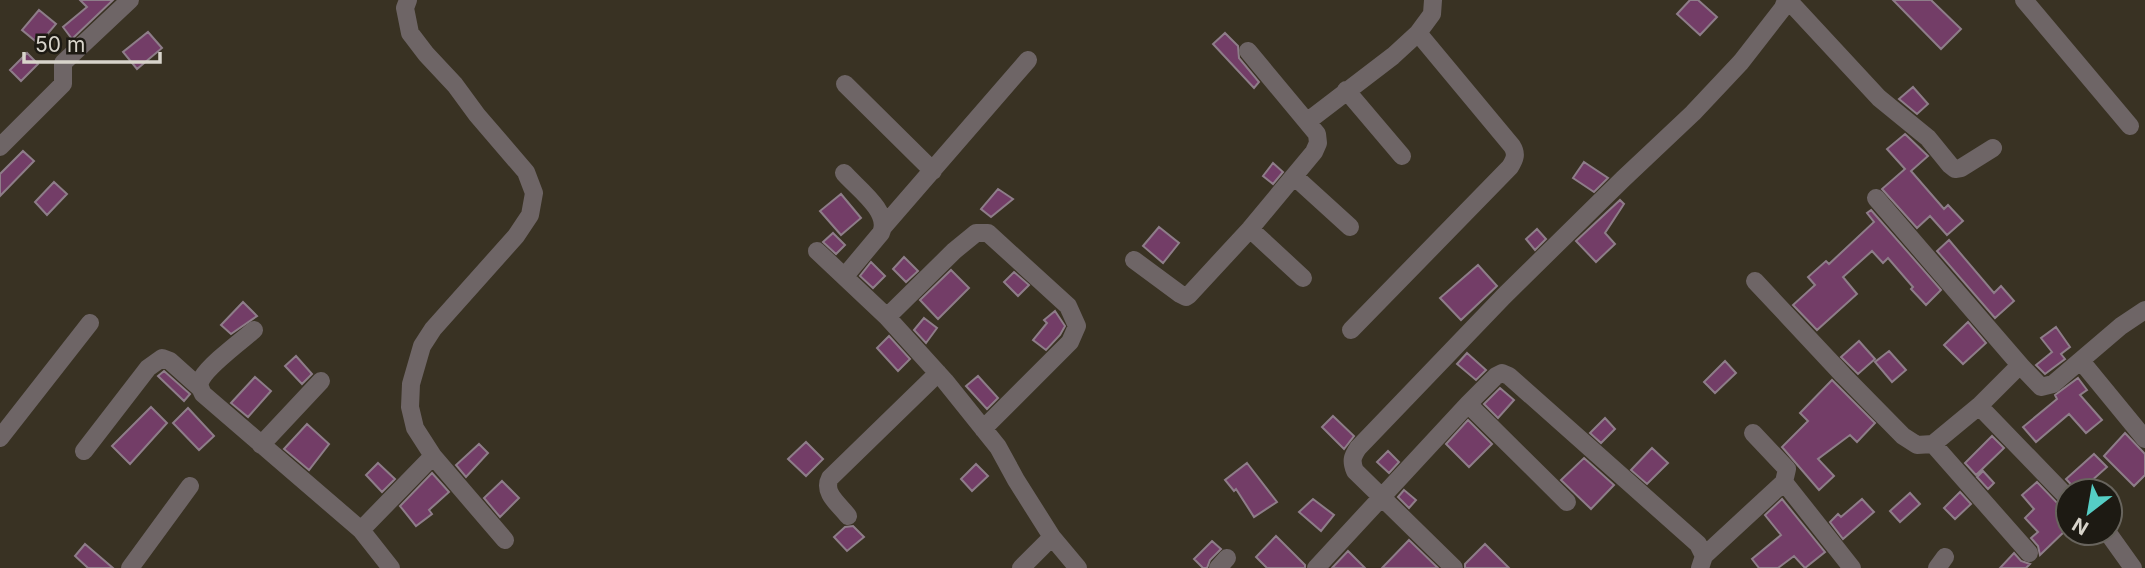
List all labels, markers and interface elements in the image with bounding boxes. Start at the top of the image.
scale bar [24,21,161,65]
text: 50 m [35,32,85,57]
north arrow [2054,477,2124,547]
text: N [2068,513,2093,540]

